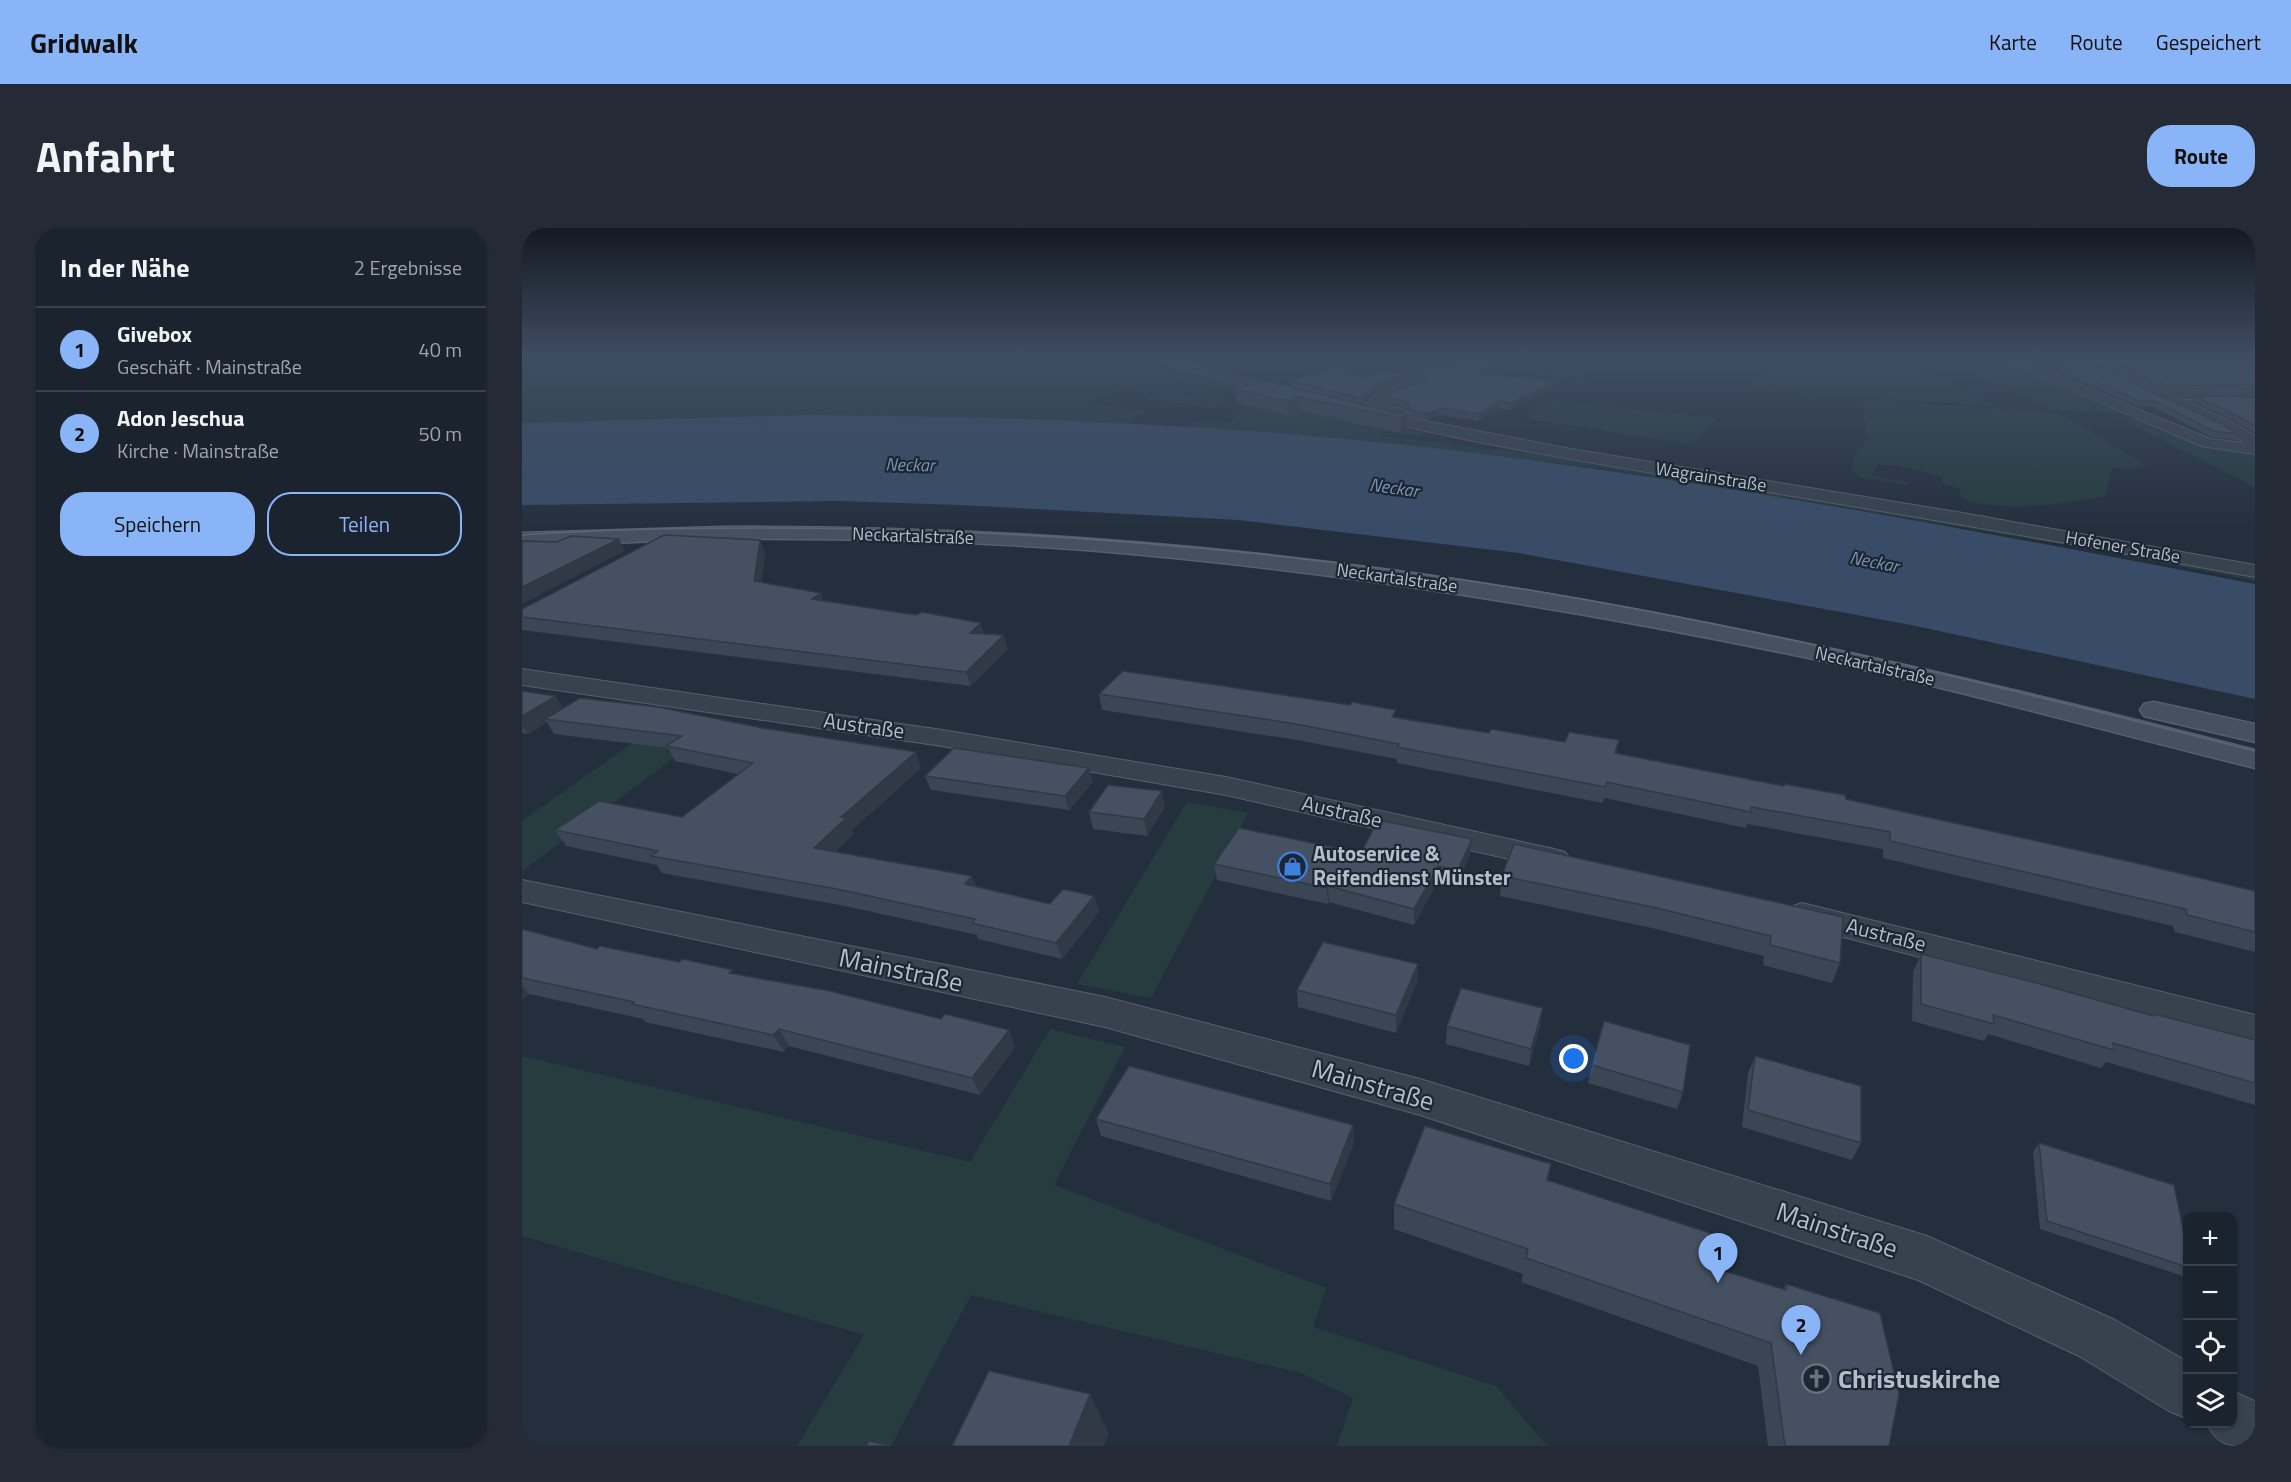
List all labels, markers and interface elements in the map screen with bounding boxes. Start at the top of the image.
text: Gridwalk [30,21,138,64]
text: Karte [1989,26,2037,58]
text: Route [2070,26,2123,58]
text: Gespeichert [2156,26,2261,58]
text: Anfahrt [36,124,175,188]
button: Route [2147,125,2255,187]
text: In der Nähe [60,248,189,287]
text: 2 Ergebnisse [354,252,462,283]
text: Givebox [117,317,192,351]
text: 1 [74,334,85,365]
text: 40 m [418,334,462,365]
text: Geschäft · Mainstraße [117,351,302,382]
text: Adon Jeschua [117,401,244,435]
text: 2 [74,418,85,449]
text: 50 m [418,418,462,449]
text: Kirche · Mainstraße [117,435,279,466]
water label: Neckar [885,451,937,478]
street label: Wagrainstraße [1654,454,1769,499]
water label: Neckar [1368,471,1423,505]
button: Speichern [60,492,255,556]
button: Teilen [267,492,462,556]
street label: Neckartalstraße [852,520,974,551]
street label: Hofener Straße [2064,523,2183,570]
water label: Neckar [1847,544,1903,580]
street label: Neckartalstraße [1335,556,1459,599]
street label: Neckartalstraße [1813,639,1937,692]
street label: Austraße [822,704,907,747]
street label: Austraße [1299,786,1385,836]
place label: Autoservice & Reifendienst Münster [1313,837,1511,893]
shop icon: Autoservice & Reifendienst Münster [1276,850,1308,882]
street label: Austraße [1843,909,1930,959]
street label: Mainstraße [836,937,967,1002]
your location [1559,1044,1588,1073]
street label: Mainstraße [1307,1048,1439,1121]
street label: Mainstraße [1771,1192,1903,1268]
map controls [2183,1212,2237,1428]
button: + [2183,1212,2237,1266]
pin: 1 [1698,1234,1738,1283]
button: − [2183,1266,2237,1320]
pin: 2 [1782,1306,1820,1355]
button: locate [2183,1320,2237,1374]
place label: Christuskirche [1838,1359,2000,1398]
church icon: Christuskirche [1801,1363,1833,1395]
button: layers [2183,1374,2237,1428]

